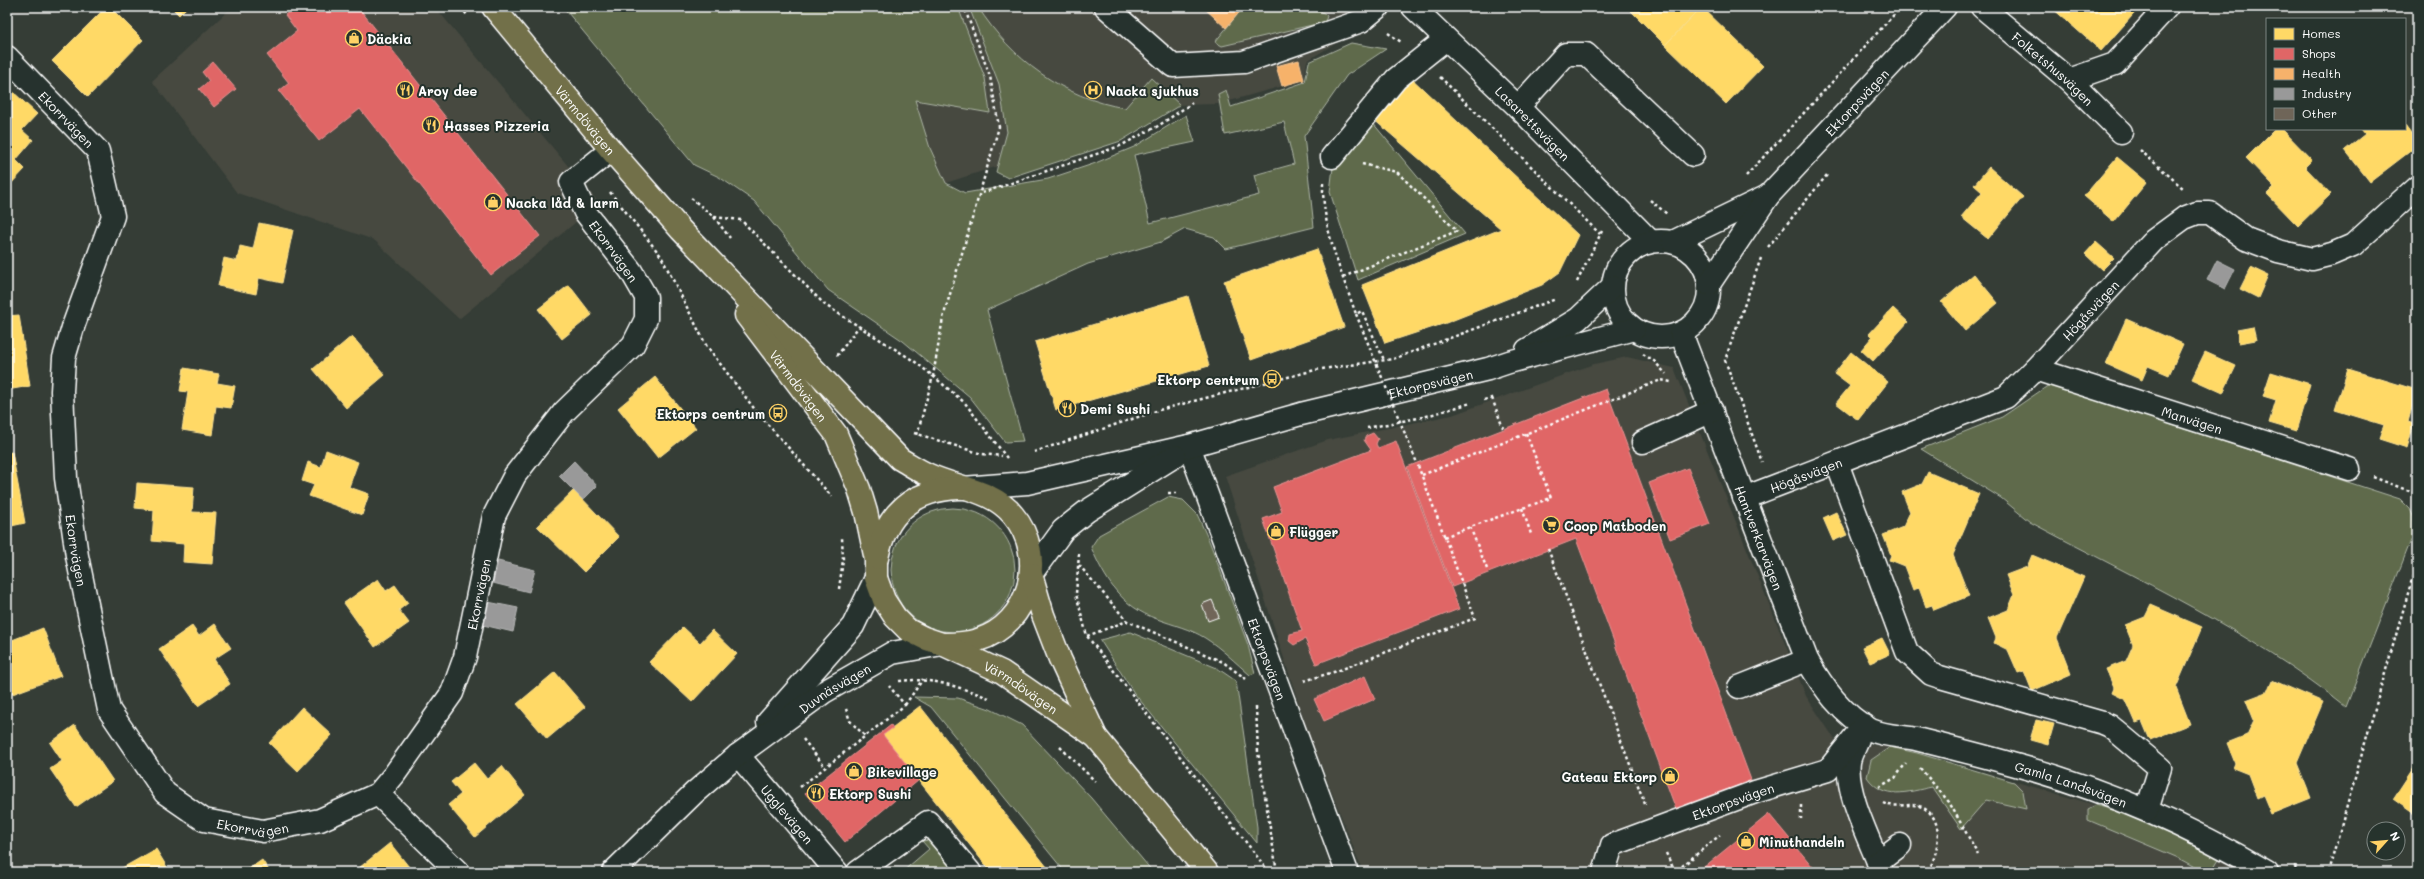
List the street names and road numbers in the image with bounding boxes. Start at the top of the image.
street label: Folketshusvägen [2009,28,2098,109]
street label: Ektorpsvägen [1821,65,1892,139]
street label: Värmdövägen [552,81,620,158]
street label: Lasarettsvägen [1492,82,1574,164]
street label: Ekorrvägen [36,87,98,151]
street label: Ekorrvägen [586,217,642,285]
street label: Högåsvägen [2058,276,2122,343]
street label: Värmdövägen [766,346,832,424]
street label: Ektorpsvägen [1387,365,1474,401]
street label: Manvägen [2160,401,2225,437]
street label: Högåsvägen [1767,453,1844,496]
street label: Hantverkarvägen [1732,483,1788,592]
street label: Ekorrvägen [63,513,92,588]
street label: Ekorrvägen [462,557,494,631]
street label: Ektorpsvägen [1245,616,1291,702]
street label: Värmdövägen [981,656,1062,717]
street label: Duvnäsvägen [795,659,873,716]
street label: Gamla Landsvägen [2013,757,2130,810]
street label: Ektorpsvägen [1690,778,1776,823]
street label: Ugglevägen [758,781,818,847]
street label: Ekorrvägen [215,814,290,840]

